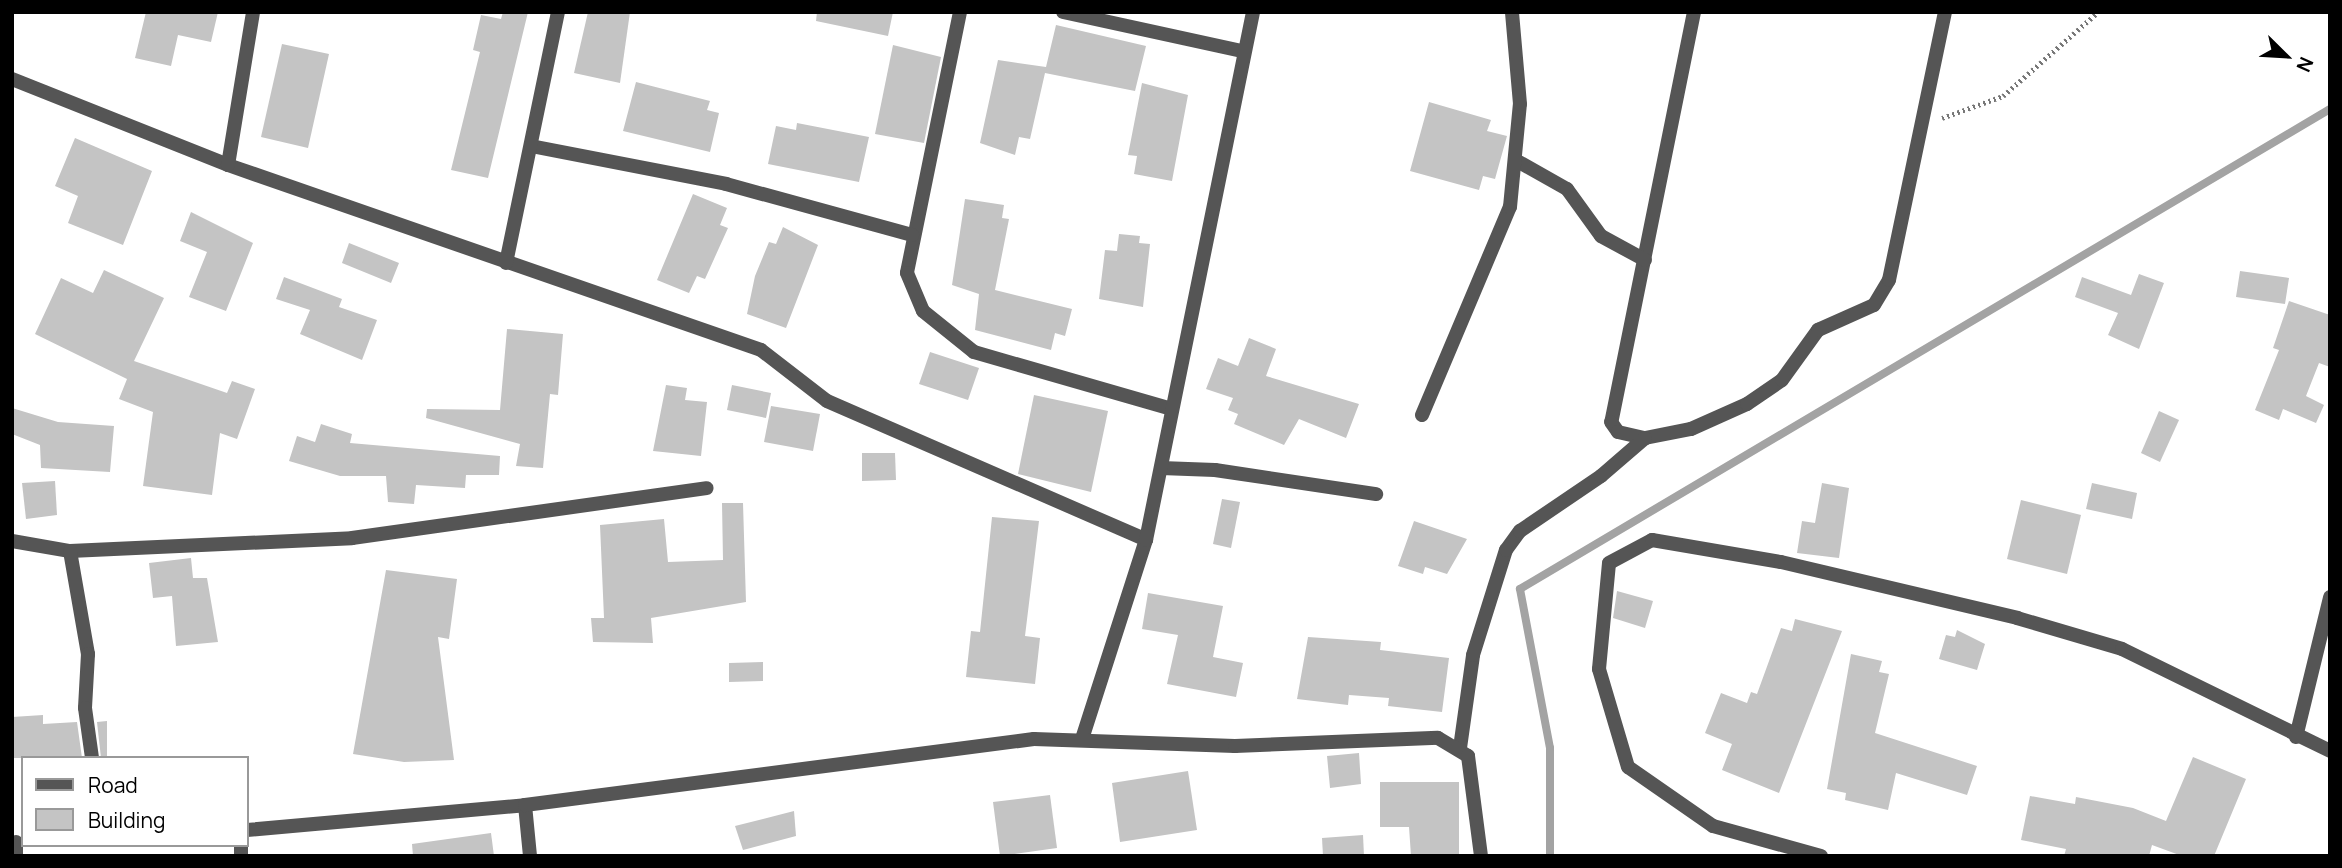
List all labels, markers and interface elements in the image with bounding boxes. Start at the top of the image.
north arrow [2251,21,2321,91]
text: N [2291,53,2320,76]
legend [21,756,248,847]
text: Road [88,771,138,799]
text: Building [88,806,165,834]

